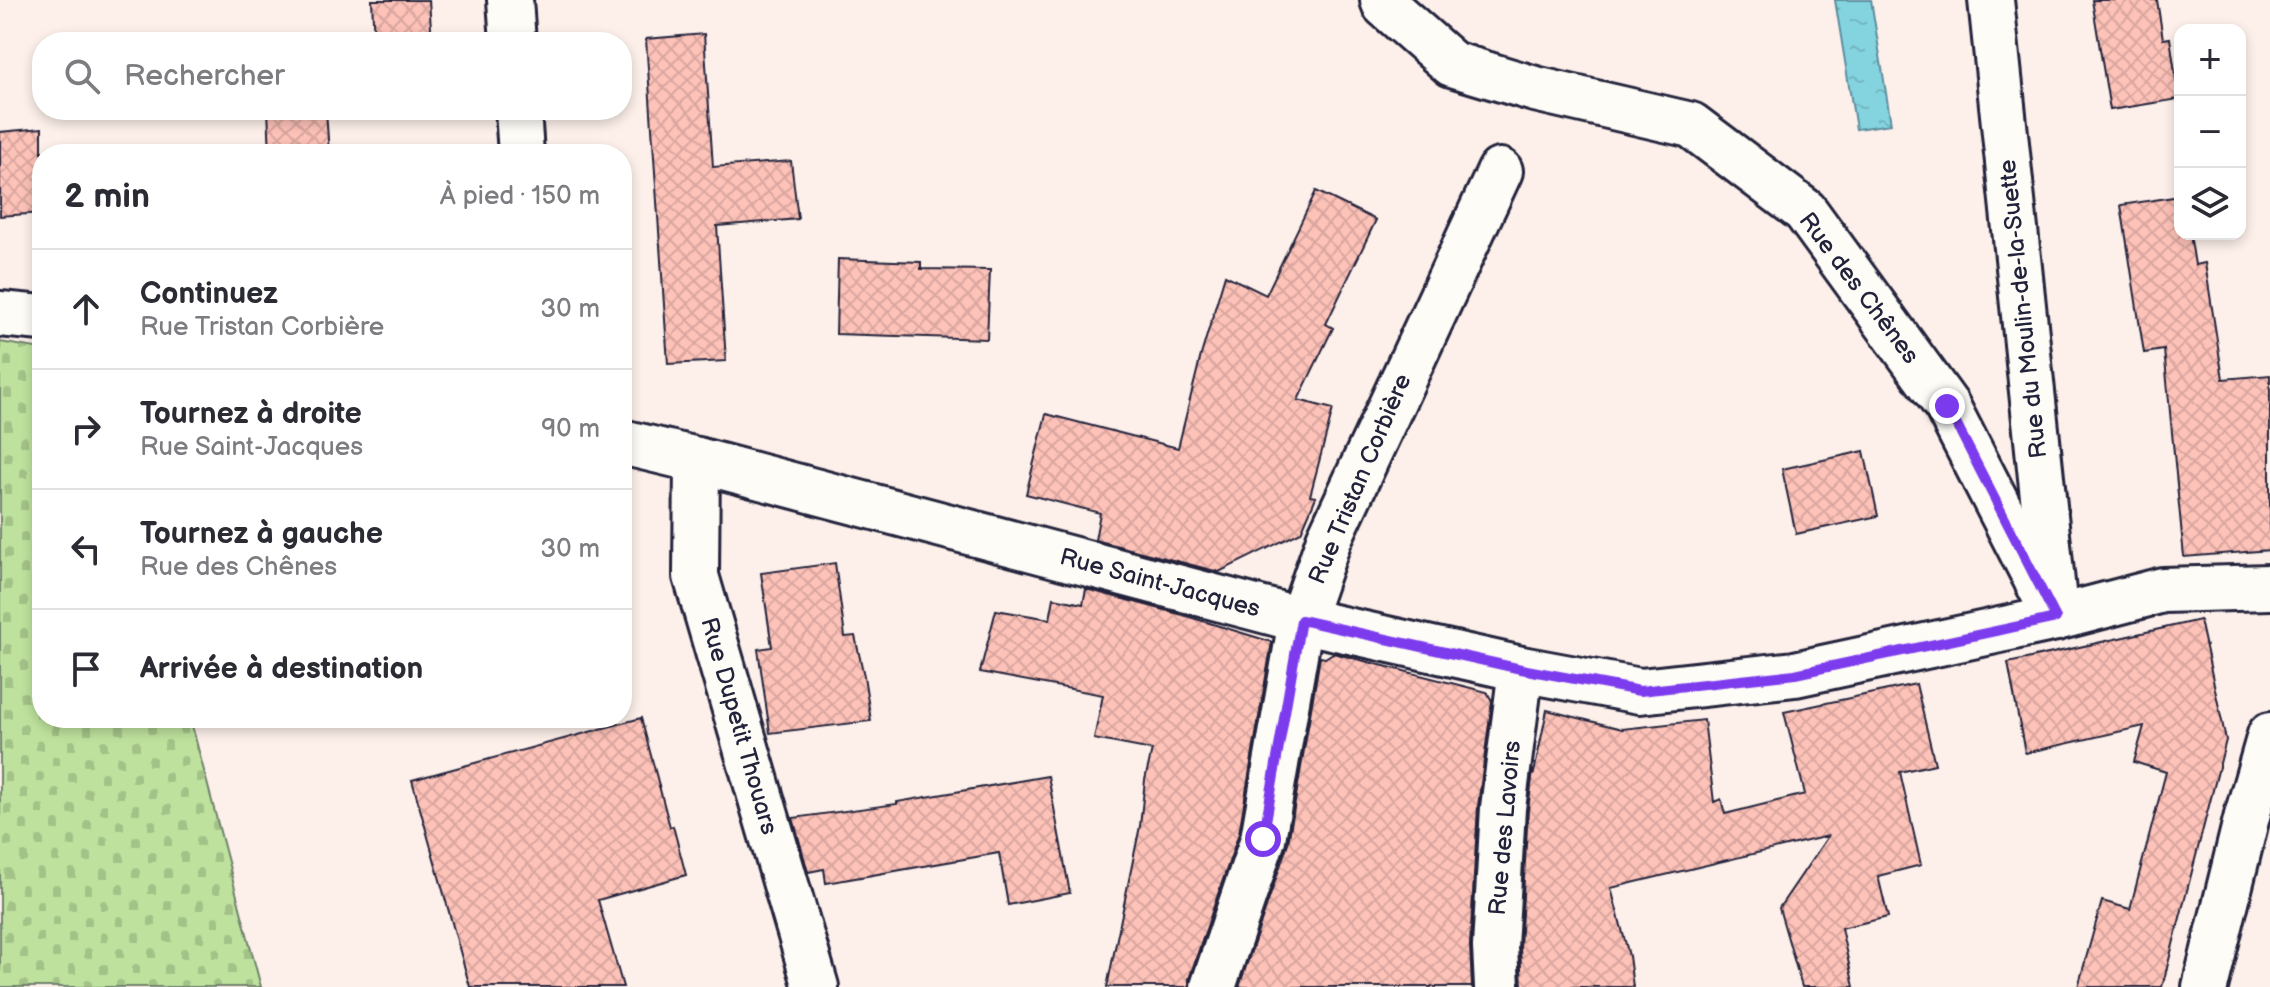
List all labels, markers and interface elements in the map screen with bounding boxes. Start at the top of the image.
map controls [2174,24,2246,240]
button: + [2174,24,2246,96]
search box [32,32,632,120]
icon: search [60,54,104,98]
text: Rechercher [124,58,285,94]
button: − [2174,96,2246,168]
street label: Rue du Moulin-de-la-Suette [1993,158,2053,460]
button: layers [2174,168,2246,240]
text: 2 min [64,176,150,217]
text: À pied · 150 m [440,181,600,212]
street label: Rue des Chênes [1793,207,1925,369]
text: Continuez [140,276,278,312]
icon: ahead [64,287,108,331]
text: 30 m [540,294,600,325]
text: Rue Tristan Corbière [140,312,384,343]
street label: Rue Tristan Corbière [1303,370,1417,588]
route end [1929,388,1965,424]
text: Tournez à droite [140,396,362,432]
icon: right [64,407,108,451]
text: 90 m [541,414,600,445]
text: Rue Saint-Jacques [140,432,363,463]
text: Tournez à gauche [140,516,383,552]
icon: left [64,527,108,571]
text: 30 m [540,534,600,565]
street label: Rue Saint-Jacques [1057,542,1263,624]
text: Rue des Chênes [140,552,337,583]
street label: Rue Dupetit Thouars [694,614,784,838]
icon: arrive [64,647,108,691]
text: Arrivée à destination [140,651,423,687]
street label: Rue des Lavoirs [1483,739,1527,917]
route start [1245,821,1281,857]

